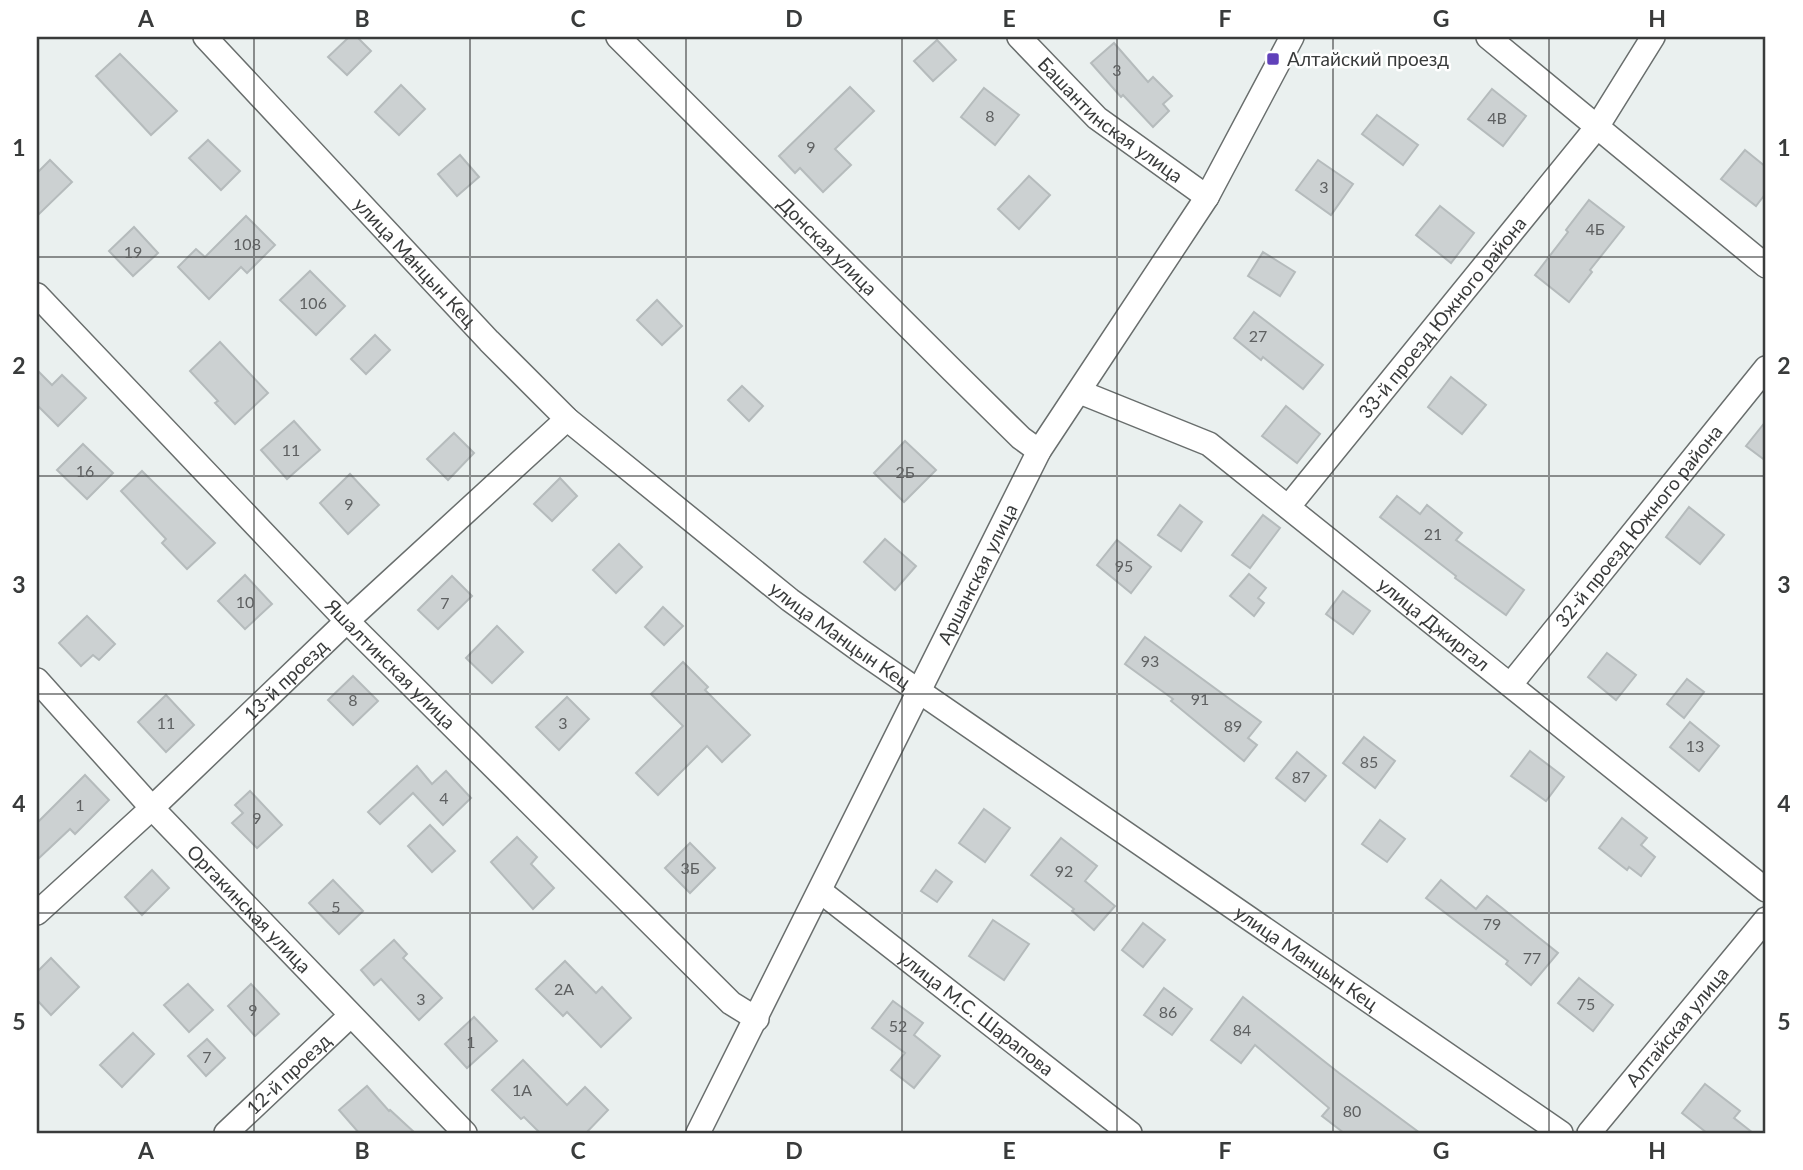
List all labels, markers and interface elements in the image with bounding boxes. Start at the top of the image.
text: A [137,4,155,32]
text: B [354,4,370,32]
text: C [570,4,586,32]
text: D [785,4,803,32]
text: E [1002,4,1016,32]
text: F [1218,4,1232,32]
text: G [1433,4,1449,32]
text: H [1648,4,1666,32]
place label: Алтайский проезд [1287,47,1449,70]
marker: Алтайский проезд [1265,51,1281,67]
street label: Башантинская улица [1034,52,1188,187]
house number: 3 [1112,60,1122,79]
house number: 8 [985,106,995,125]
house number: 4В [1487,108,1507,127]
text: 1 [12,133,26,161]
text: 1 [1777,133,1791,161]
house number: 9 [806,137,816,156]
house number: 3 [1319,177,1329,196]
street label: Донская улица [774,191,882,300]
street label: улица Манцын Кец [350,192,482,332]
street label: 33-й проезд Южного района [1353,212,1531,423]
house number: 4Б [1585,219,1605,238]
house number: 108 [233,234,261,253]
house number: 19 [124,242,142,261]
house number: 106 [299,293,327,312]
house number: 27 [1249,326,1267,345]
text: 2 [12,351,26,379]
text: 2 [1777,351,1791,379]
street label: 32-й проезд Южного района [1550,420,1727,631]
house number: 11 [282,440,300,459]
house number: 16 [76,461,94,480]
house number: 2Б [895,462,915,481]
house number: 9 [344,494,354,513]
street label: Аршанская улица [932,500,1022,648]
house number: 21 [1424,524,1442,543]
house number: 95 [1115,556,1133,575]
text: 3 [12,570,26,598]
text: 3 [1777,570,1791,598]
street label: улица Джиргал [1374,572,1495,675]
street label: улица Манцын Кец [765,576,916,694]
house number: 10 [236,592,254,611]
street label: Яшалтинская улица [320,593,461,733]
house number: 7 [440,593,450,612]
street label: 13-й проезд [239,634,332,725]
house number: 93 [1141,651,1159,670]
house number: 91 [1191,689,1209,708]
house number: 8 [348,690,358,709]
house number: 11 [157,713,175,732]
house number: 3 [558,713,568,732]
house number: 89 [1224,716,1242,735]
house number: 13 [1686,736,1704,755]
house number: 85 [1360,752,1378,771]
house number: 87 [1292,767,1310,786]
house number: 4 [439,788,449,807]
text: 4 [12,789,26,817]
text: 4 [1777,789,1791,817]
house number: 1 [75,795,85,814]
house number: 9 [252,808,262,827]
street label: Оргакинская улица [183,840,316,977]
house number: 3Б [680,858,700,877]
house number: 92 [1055,861,1073,880]
house number: 5 [331,897,341,916]
street label: улица Манцын Кец [1231,900,1383,1015]
house number: 79 [1483,914,1501,933]
street label: улица М.С. Шарапова [894,945,1059,1080]
house number: 77 [1523,948,1541,967]
street label: Алтайская улица [1620,962,1733,1091]
house number: 2А [554,979,574,998]
house number: 3 [416,989,426,1008]
house number: 75 [1577,994,1595,1013]
house number: 9 [248,1000,258,1019]
house number: 86 [1159,1002,1177,1021]
text: 5 [12,1007,26,1035]
text: 5 [1777,1007,1791,1035]
house number: 52 [889,1016,907,1035]
house number: 84 [1233,1020,1251,1039]
street label: 12-й проезд [241,1028,335,1119]
house number: 1 [466,1032,476,1051]
house number: 7 [202,1047,212,1066]
house number: 1А [512,1080,532,1099]
house number: 80 [1343,1101,1361,1120]
text: A [137,1136,155,1164]
text: B [354,1136,370,1164]
text: C [570,1136,586,1164]
text: D [785,1136,803,1164]
text: E [1002,1136,1016,1164]
text: F [1218,1136,1232,1164]
text: G [1433,1136,1449,1164]
text: H [1648,1136,1666,1164]

